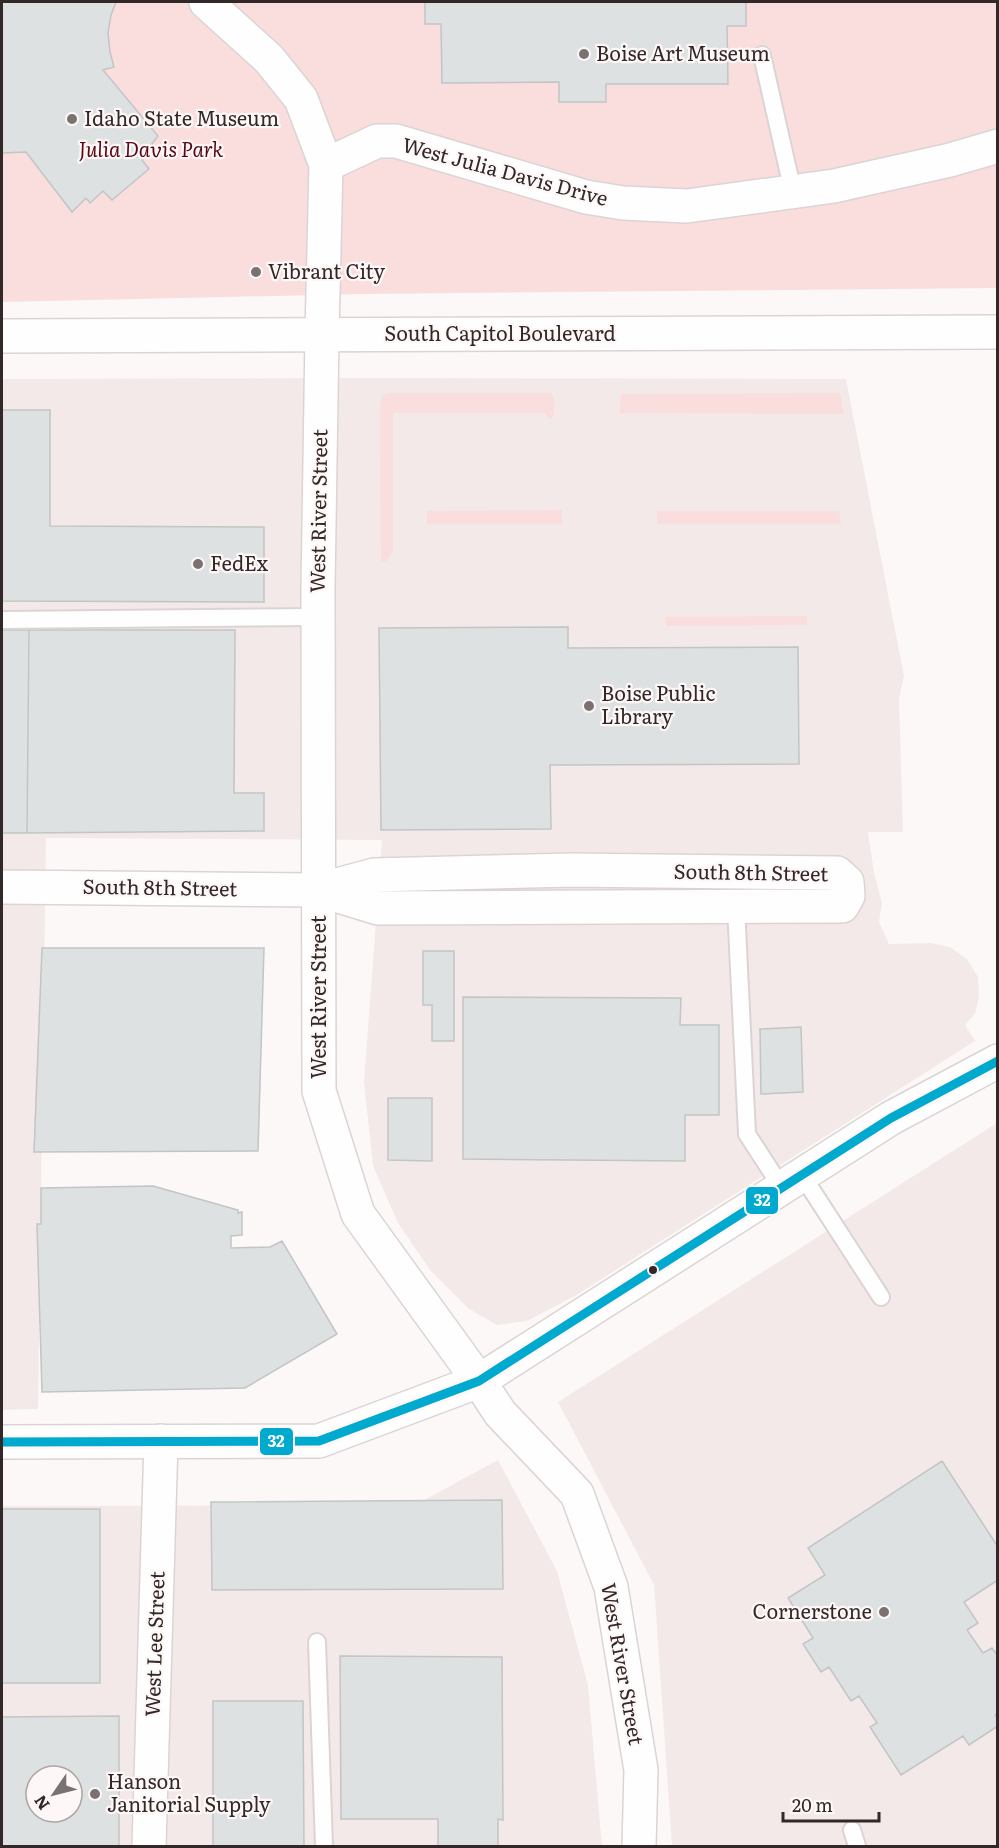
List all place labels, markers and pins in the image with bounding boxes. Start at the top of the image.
place label: Boise Art Museum [596,37,770,67]
marker: Boise Art Museum [577,47,591,61]
place label: Idaho State Museum [84,102,279,132]
marker: Idaho State Museum [65,112,79,126]
place label: Vibrant City [268,255,385,285]
marker: Vibrant City [249,265,263,279]
place label: FedEx [210,547,269,577]
marker: FedEx [191,557,205,571]
place label: Boise Public Library [601,677,716,730]
marker: Boise Public Library [582,699,596,713]
unlabelled marker [647,1264,659,1276]
place label: Cornerstone [752,1595,872,1625]
marker: Cornerstone [877,1605,891,1619]
place label: Hanson Janitorial Supply [107,1765,271,1818]
marker: Hanson Janitorial Supply [88,1787,102,1801]

